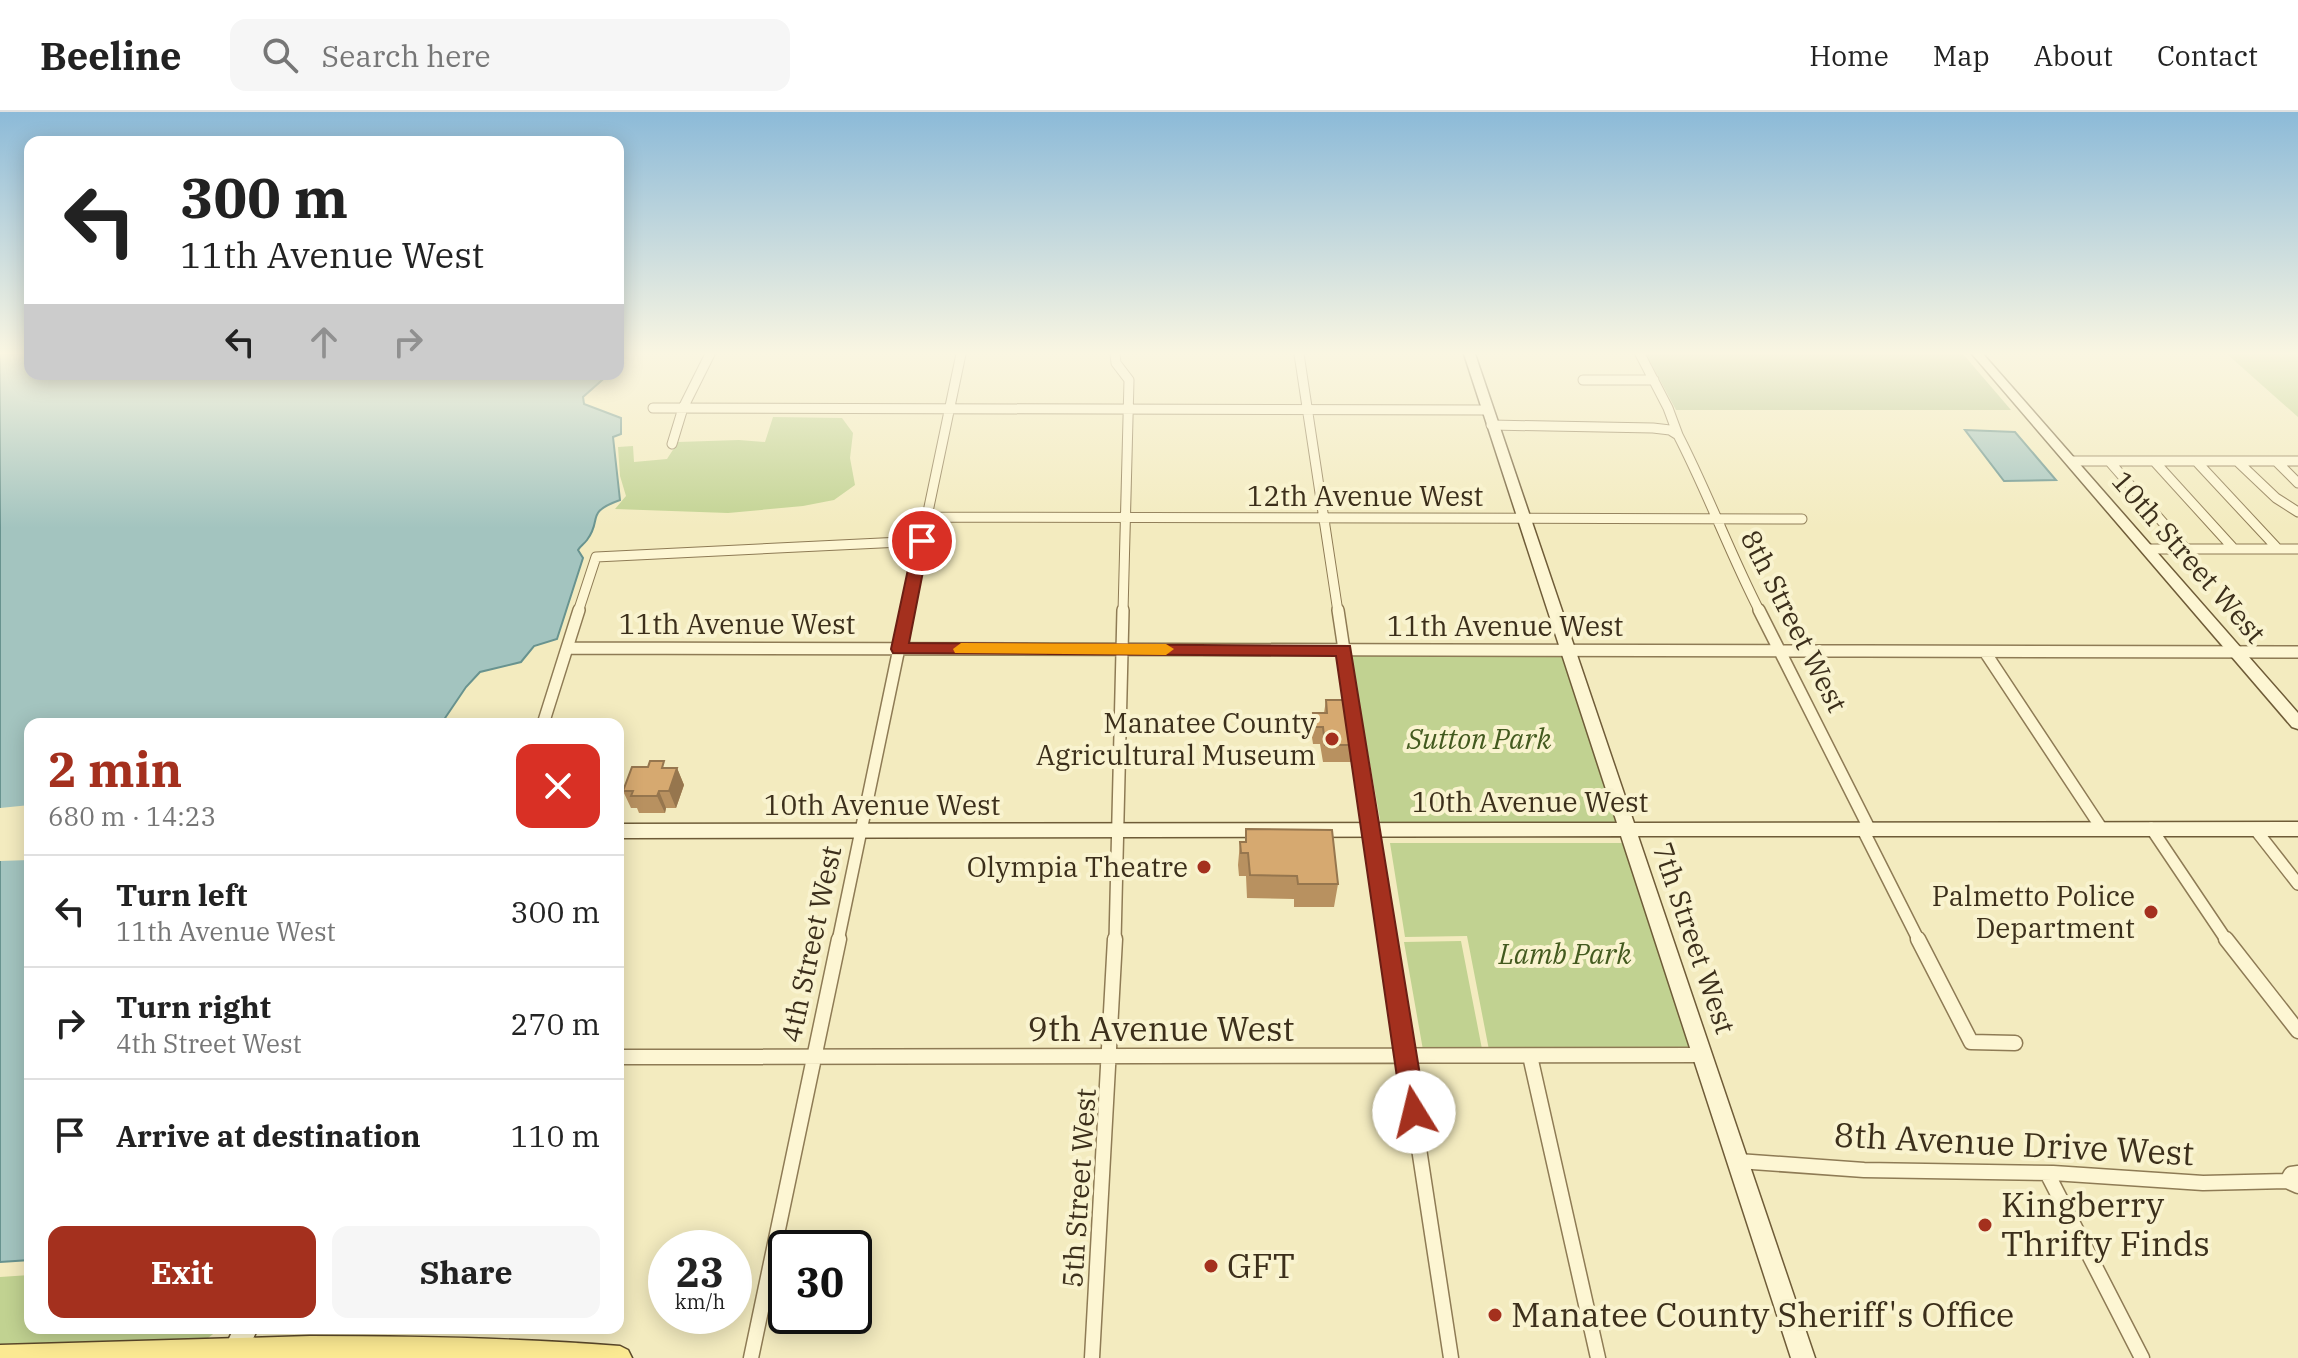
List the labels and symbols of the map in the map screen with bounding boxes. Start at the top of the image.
street label: 10th Street West [2104,463,2275,651]
street label: 12th Avenue West [1247,477,1483,514]
pin [888,507,956,575]
street label: 8th Street West [1733,523,1856,718]
street label: 11th Avenue West [619,605,855,642]
street label: 11th Avenue West [1387,607,1623,644]
place label: Manatee County Agricultural Museum [1036,704,1316,773]
park label: Sutton Park [1406,720,1551,757]
marker: Manatee County Agricultural Museum [1323,730,1341,748]
street label: 10th Avenue West [1412,783,1648,820]
street label: 10th Avenue West [764,786,1000,823]
street label: 7th Street West [1644,837,1745,1039]
street label: 4th Street West [772,842,849,1046]
place label: Olympia Theatre [967,848,1188,885]
marker: Olympia Theatre [1195,858,1213,876]
place label: Palmetto Police Department [1932,877,2135,946]
marker: Palmetto Police Department [2142,903,2160,921]
park label: Lamb Park [1498,935,1631,972]
street label: 9th Avenue West [1028,1006,1294,1050]
position arrow [1372,1070,1456,1154]
street label: 5th Street West [1053,1087,1104,1289]
street label: 8th Avenue Drive West [1833,1112,2195,1174]
place label: Kingberry Thrifty Finds [2001,1182,2210,1265]
marker: Kingberry Thrifty Finds [1976,1216,1994,1234]
speed limit sign: 30 [768,1230,872,1334]
place label: GFT [1227,1243,1295,1287]
marker: GFT [1202,1257,1220,1275]
place label: Manatee County Sheriff's Office [1511,1292,2014,1336]
marker: Manatee County Sheriff's Office [1486,1306,1504,1324]

